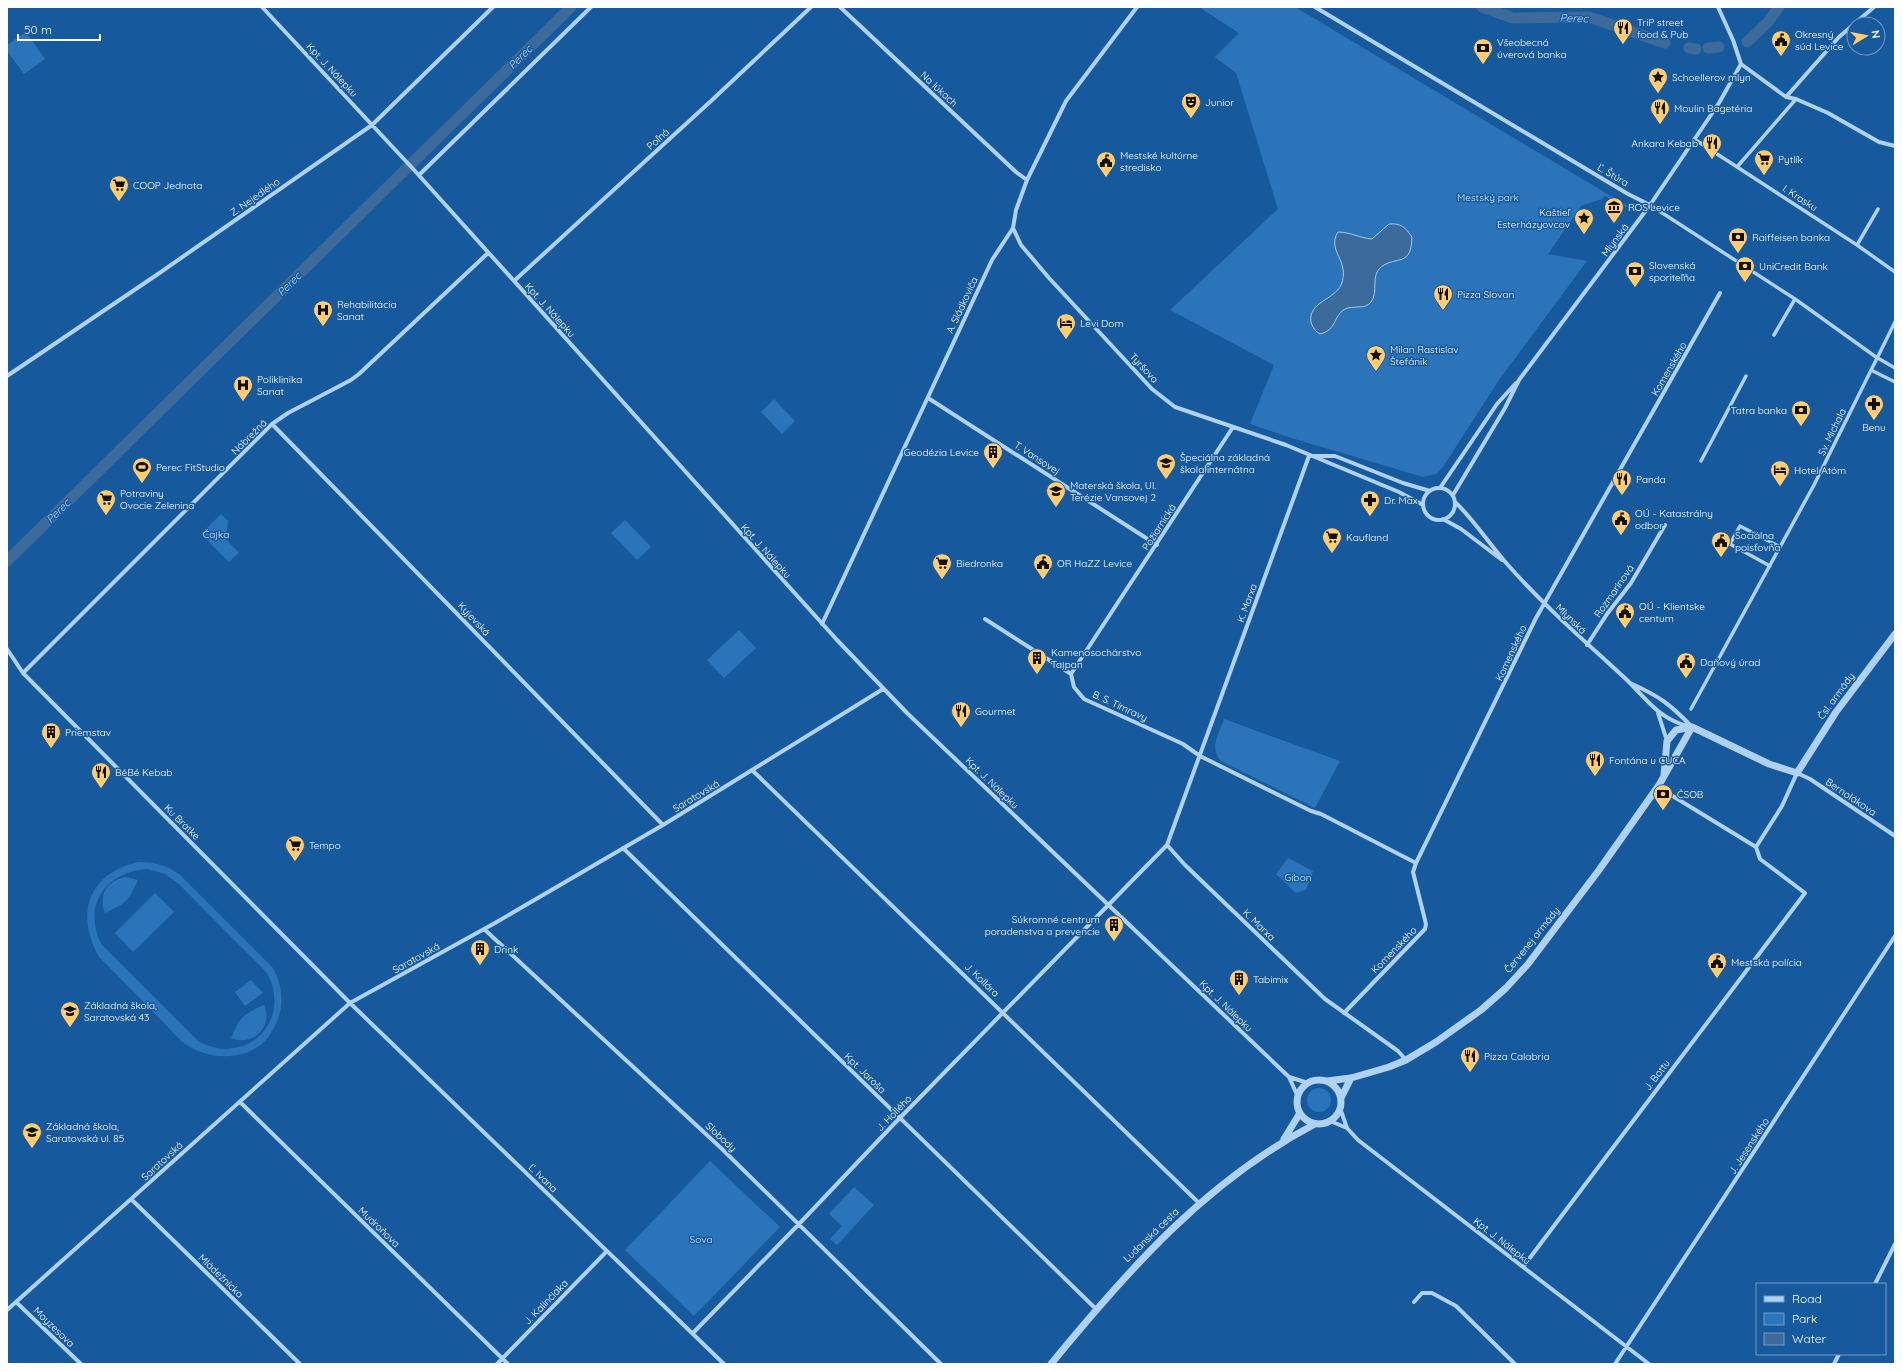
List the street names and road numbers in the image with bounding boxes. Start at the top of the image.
street label: Kpt. J. Nálepku [304,40,360,100]
street label: Na lúkach [918,68,960,110]
street label: Poľná [644,125,672,153]
street label: Ľ. Štúra [1595,161,1631,189]
street label: Z. Nejedlého [228,175,282,219]
street label: I. Krasku [1780,182,1820,214]
street label: Mlynská [1598,221,1632,259]
street label: A. Sládkoviča [943,275,981,335]
street label: Kpt. J. Nálepku [522,280,578,340]
street label: Komenského [1648,340,1690,398]
street label: Tyršova [1127,350,1161,386]
street label: Sv. Michala [1815,406,1849,458]
street label: Nábrežná [228,416,270,458]
street label: T. Vansovej [1012,438,1062,478]
street label: Požiarnická [1139,501,1179,553]
street label: Kpt. J. Nálepku [738,521,794,581]
street label: Rozmarínová [1591,562,1637,620]
street label: K. Marxa [1234,582,1260,624]
street label: Kyjevská [455,599,493,639]
street label: Mlynská [1553,601,1589,637]
street label: Komenského [1492,623,1530,683]
street label: Čsl. armády [1815,670,1857,722]
street label: B. S. Timravy [1090,688,1150,724]
street label: Kpt. J. Nálepku [963,754,1021,812]
street label: Bernolákova [1823,775,1879,819]
street label: Saratovská [670,777,722,815]
street label: Ku Bratke [161,801,203,843]
street label: Červenej armády [1501,904,1563,976]
street label: K. Marxa [1240,906,1278,944]
street label: Komenského [1368,924,1420,976]
street label: Saratovská [390,940,442,976]
street label: J. Kollára [962,960,1002,1000]
street label: Kpt. J. Nálepku [1197,977,1255,1035]
street label: Kpt. Jaroša [841,1050,889,1096]
street label: J. Bottu [1641,1057,1673,1093]
street label: J. Hollého [874,1092,914,1134]
street label: J. Jesenského [1726,1115,1772,1177]
street label: Slobody [703,1119,739,1155]
street label: Saratovská [139,1138,185,1184]
street label: Ľ. Ivana [526,1161,560,1195]
street label: Mudroňova [355,1204,403,1250]
street label: Ludanská cesta [1120,1205,1182,1265]
street label: Kpt. J. Nálepku [1471,1215,1533,1267]
street label: Mládežnícka [196,1251,246,1301]
street label: J. Kalinčiaka [521,1277,571,1327]
street label: Moyzesova [31,1304,77,1350]

